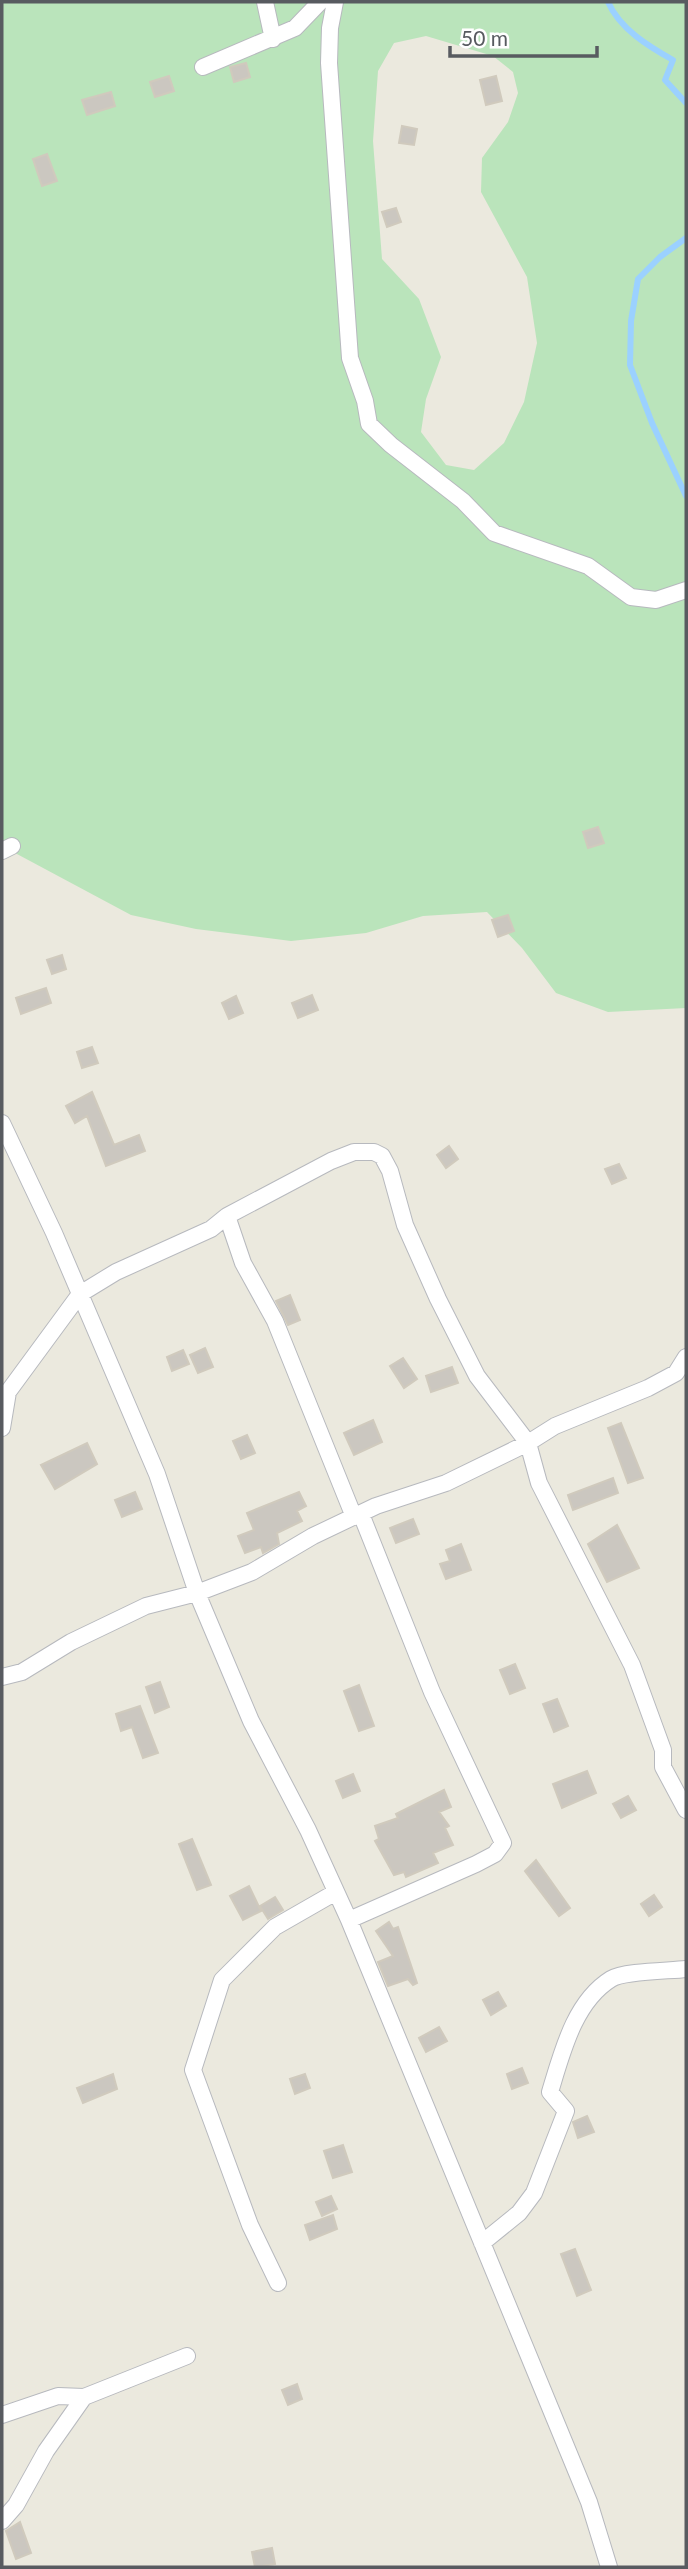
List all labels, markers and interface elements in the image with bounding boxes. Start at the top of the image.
scale bar [450,14,597,58]
text: 50 m [461,25,508,50]

